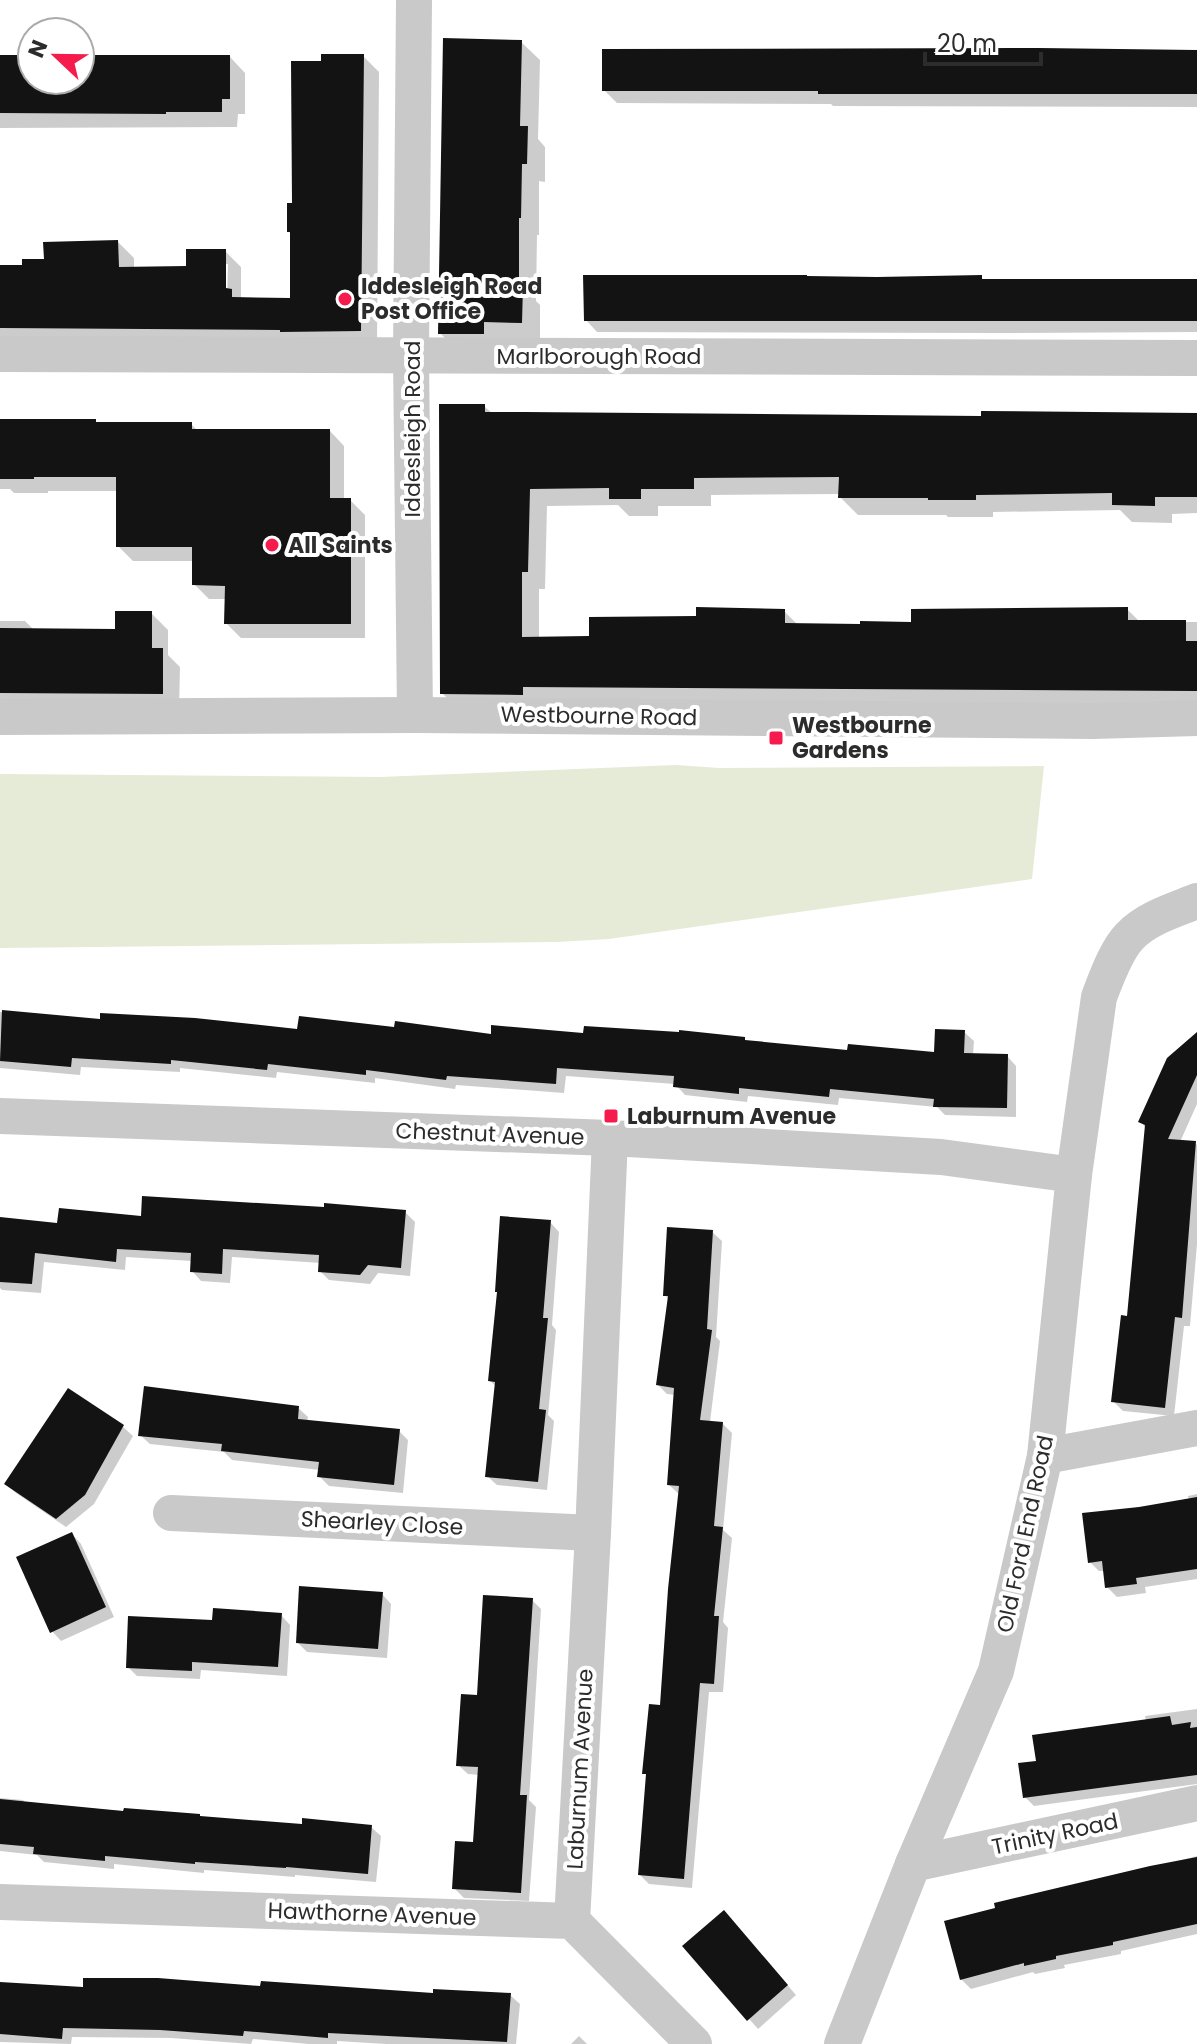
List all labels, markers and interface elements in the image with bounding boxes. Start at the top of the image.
north arrow [16,16,96,96]
scale bar [925,16,1041,66]
text: 20 m [937,27,997,60]
text: N [20,35,55,62]
place label: Iddesleigh Road Post Office [361,271,542,327]
marker: Iddesleigh Road Post Office [336,290,354,308]
street label: Iddesleigh Road [397,341,428,517]
street label: Marlborough Road [497,341,701,372]
place label: All Saints [288,530,393,561]
marker: All Saints [263,536,281,554]
street label: Westbourne Road [500,699,698,733]
place label: Westbourne Gardens [792,710,931,766]
marker: Westbourne Gardens [767,729,785,747]
place label: Laburnum Avenue [627,1101,836,1132]
marker: Laburnum Avenue [602,1107,620,1125]
street label: Chestnut Avenue [395,1115,585,1153]
street label: Old Ford End Road [989,1433,1061,1635]
street label: Shearley Close [300,1503,464,1543]
street label: Laburnum Avenue [559,1668,601,1870]
street label: Trinity Road [989,1805,1121,1863]
street label: Hawthorne Avenue [267,1895,477,1933]

